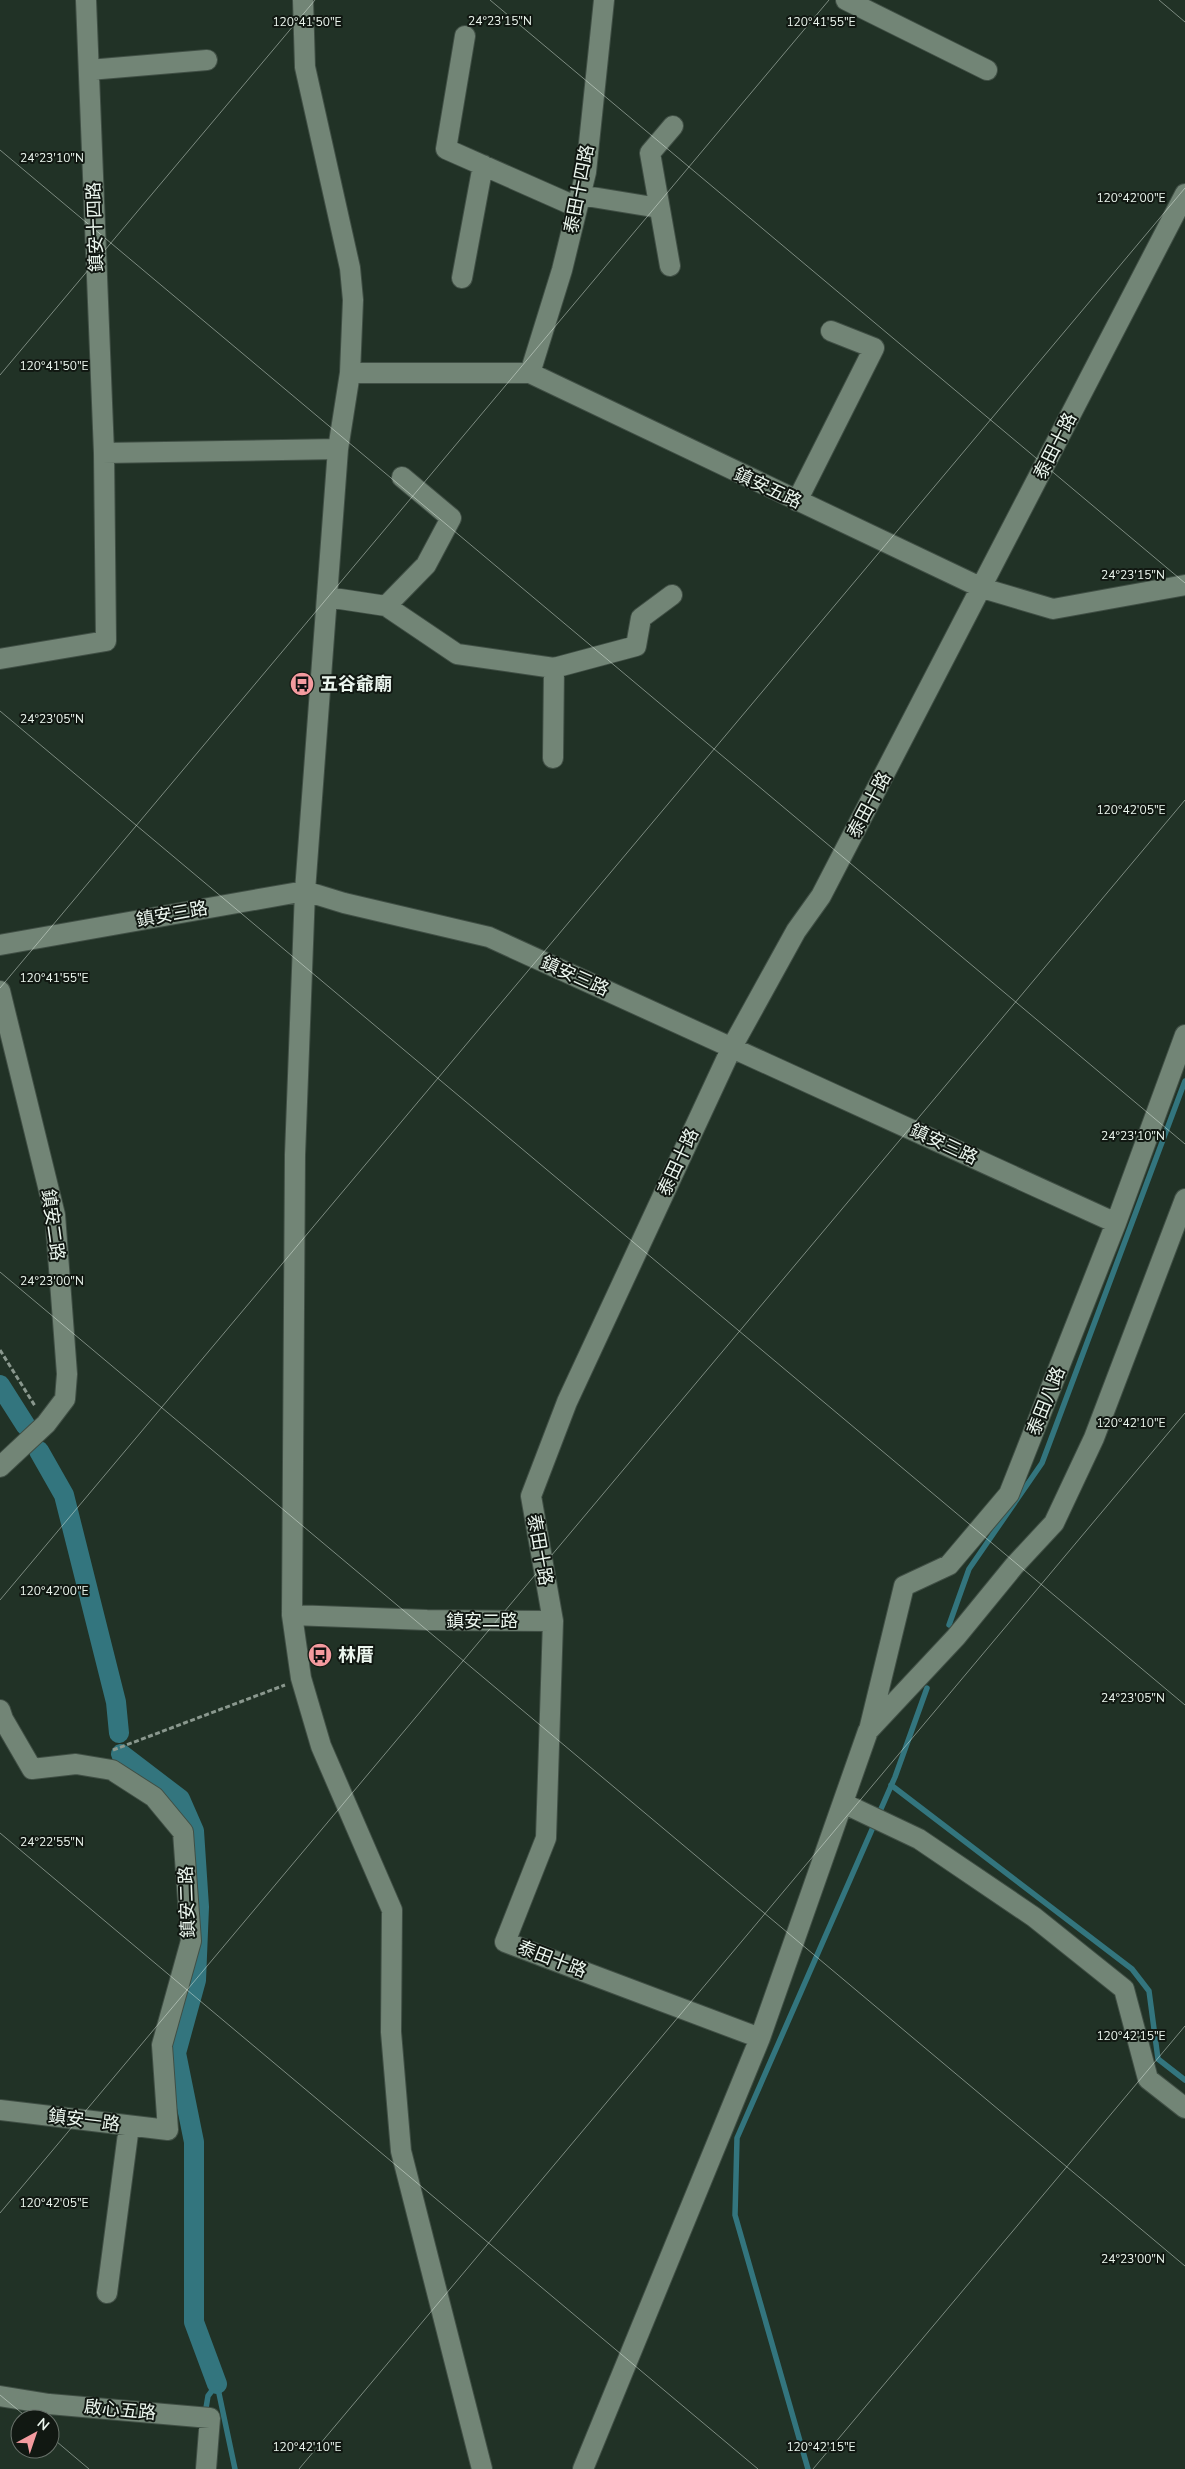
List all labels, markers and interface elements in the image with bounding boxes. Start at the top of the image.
text: 24°23'15"N [468,13,532,29]
text: 120°41'50"E [272,14,342,30]
text: 120°41'55"E [786,14,856,30]
street label: 泰田十四路 [559,143,599,235]
text: 24°23'10"N [20,150,84,166]
street label: 鎮安十四路 [81,182,109,272]
text: 120°42'00"E [1096,190,1166,206]
text: 120°41'50"E [19,358,89,374]
street label: 泰田十路 [1028,408,1082,484]
street label: 鎮安五路 [730,462,806,514]
text: 24°23'15"N [1101,567,1165,583]
bus stop icon: 五谷爺廟 [289,671,315,697]
place label: 五谷爺廟 [320,672,392,696]
text: 24°23'05"N [20,711,84,727]
street label: 泰田十路 [842,768,896,842]
text: 120°42'05"E [1096,802,1166,818]
street label: 鎮安三路 [134,896,210,932]
street label: 鎮安三路 [537,950,613,1002]
text: 120°41'55"E [19,970,89,986]
street label: 鎮安三路 [906,1118,982,1170]
street label: 泰田十路 [652,1124,704,1200]
text: 24°23'10"N [1101,1128,1165,1144]
street label: 鎮安二路 [36,1188,70,1262]
text: 24°23'00"N [20,1273,84,1289]
street label: 泰田八路 [1021,1363,1071,1439]
text: 120°42'10"E [1096,1415,1166,1431]
street label: 泰田十路 [522,1512,558,1588]
text: 120°42'00"E [19,1583,89,1599]
street label: 鎮安二路 [446,1609,518,1633]
bus stop icon: 林厝 [307,1642,333,1668]
place label: 林厝 [338,1643,374,1667]
text: 24°23'05"N [1101,1690,1165,1706]
text: 24°22'55"N [20,1834,84,1850]
street label: 鎮安二路 [174,1866,200,1938]
street label: 泰田十路 [514,1935,590,1983]
text: 120°42'15"E [1096,2028,1166,2044]
street label: 鎮安一路 [47,2104,121,2136]
text: 120°42'05"E [19,2195,89,2211]
text: 24°23'00"N [1101,2251,1165,2267]
street label: 啟心五路 [83,2395,157,2425]
north arrow [10,2409,60,2459]
text: N [33,2414,53,2435]
text: 120°42'10"E [272,2439,342,2455]
text: 120°42'15"E [786,2439,856,2455]

